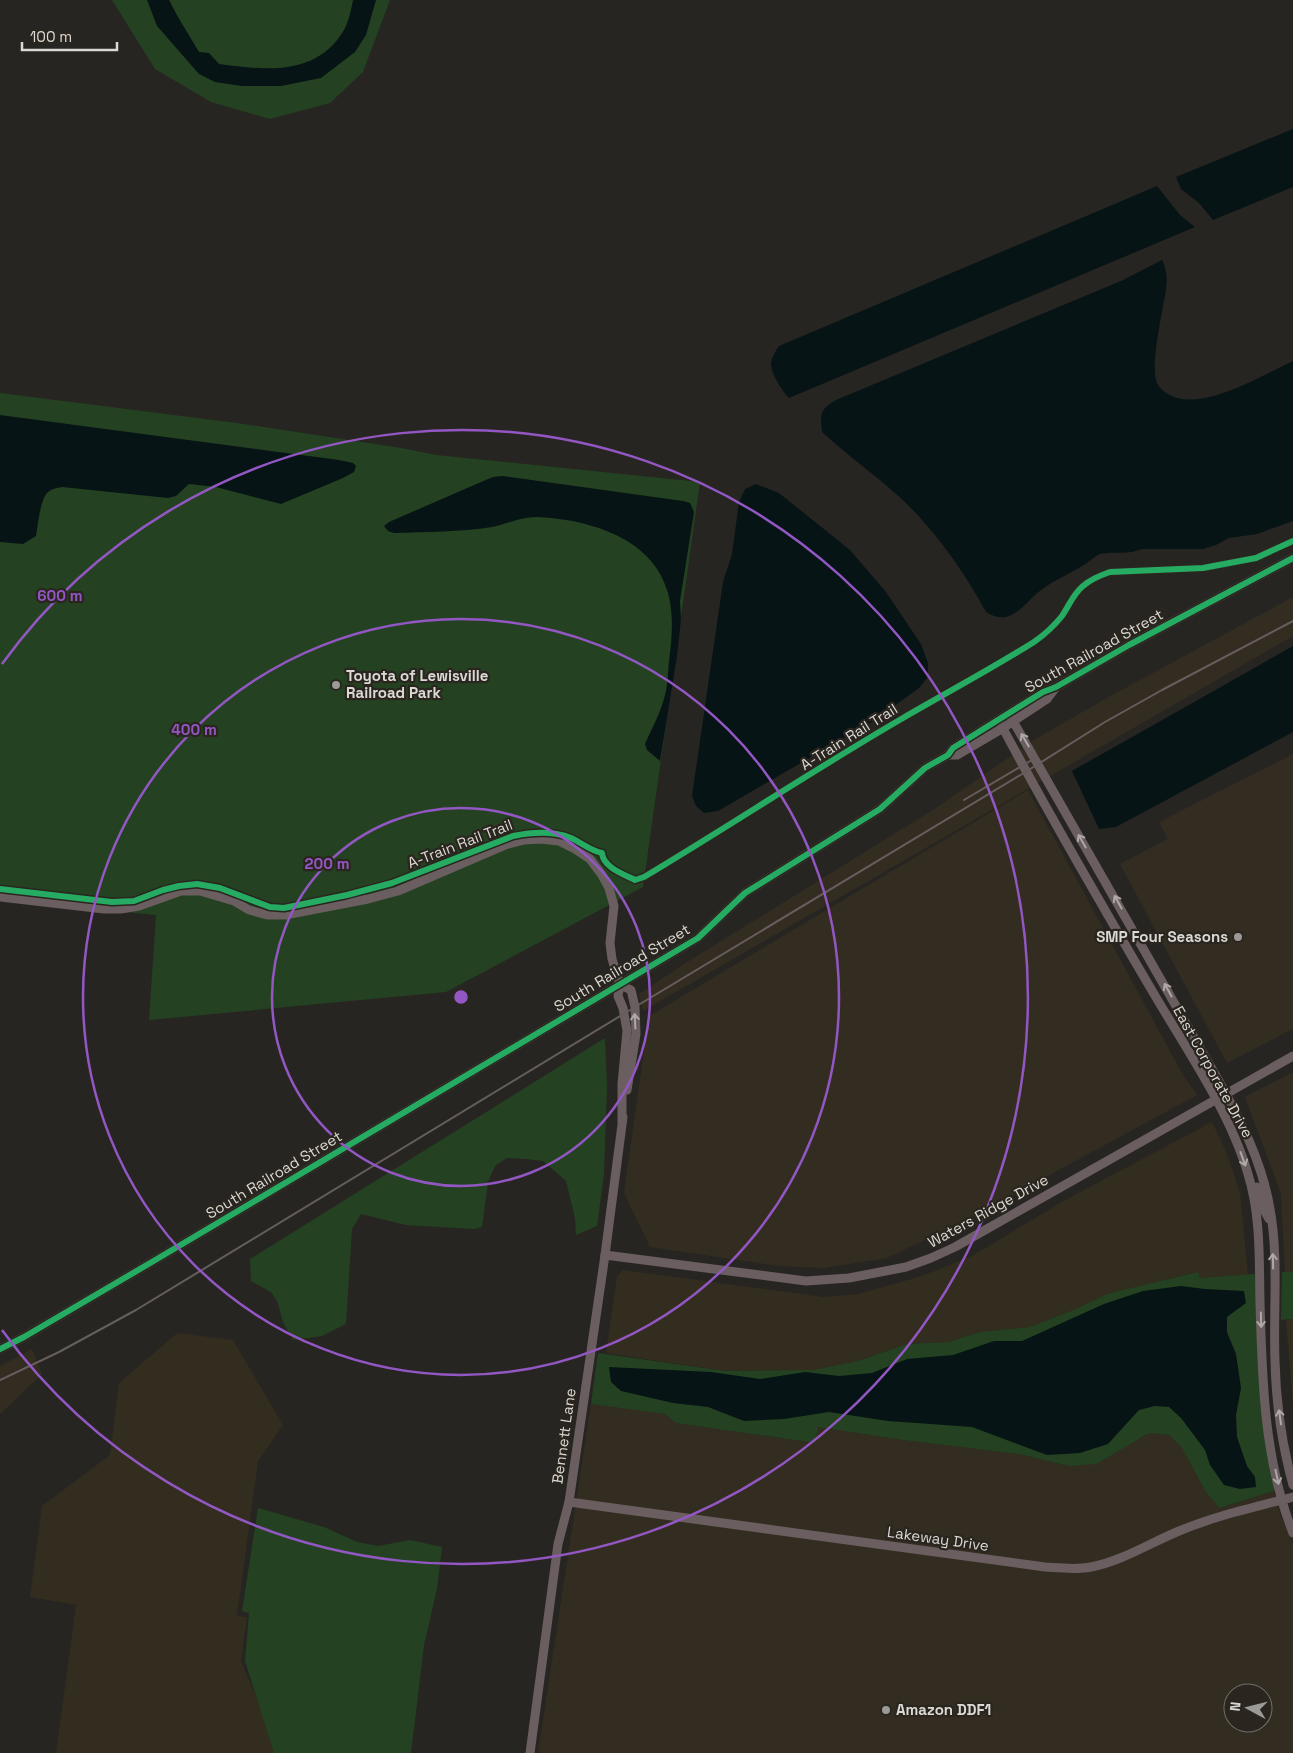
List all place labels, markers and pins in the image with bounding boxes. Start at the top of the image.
place label: Toyota of Lewisville Railroad Park [346,666,489,702]
marker: Toyota of Lewisville Railroad Park [330,679,342,691]
place label: SMP Four Seasons [1096,927,1228,946]
marker: SMP Four Seasons [1232,931,1244,943]
centre of rings [452,988,470,1006]
place label: Amazon DDF1 [896,1700,991,1719]
marker: Amazon DDF1 [880,1704,892,1716]

